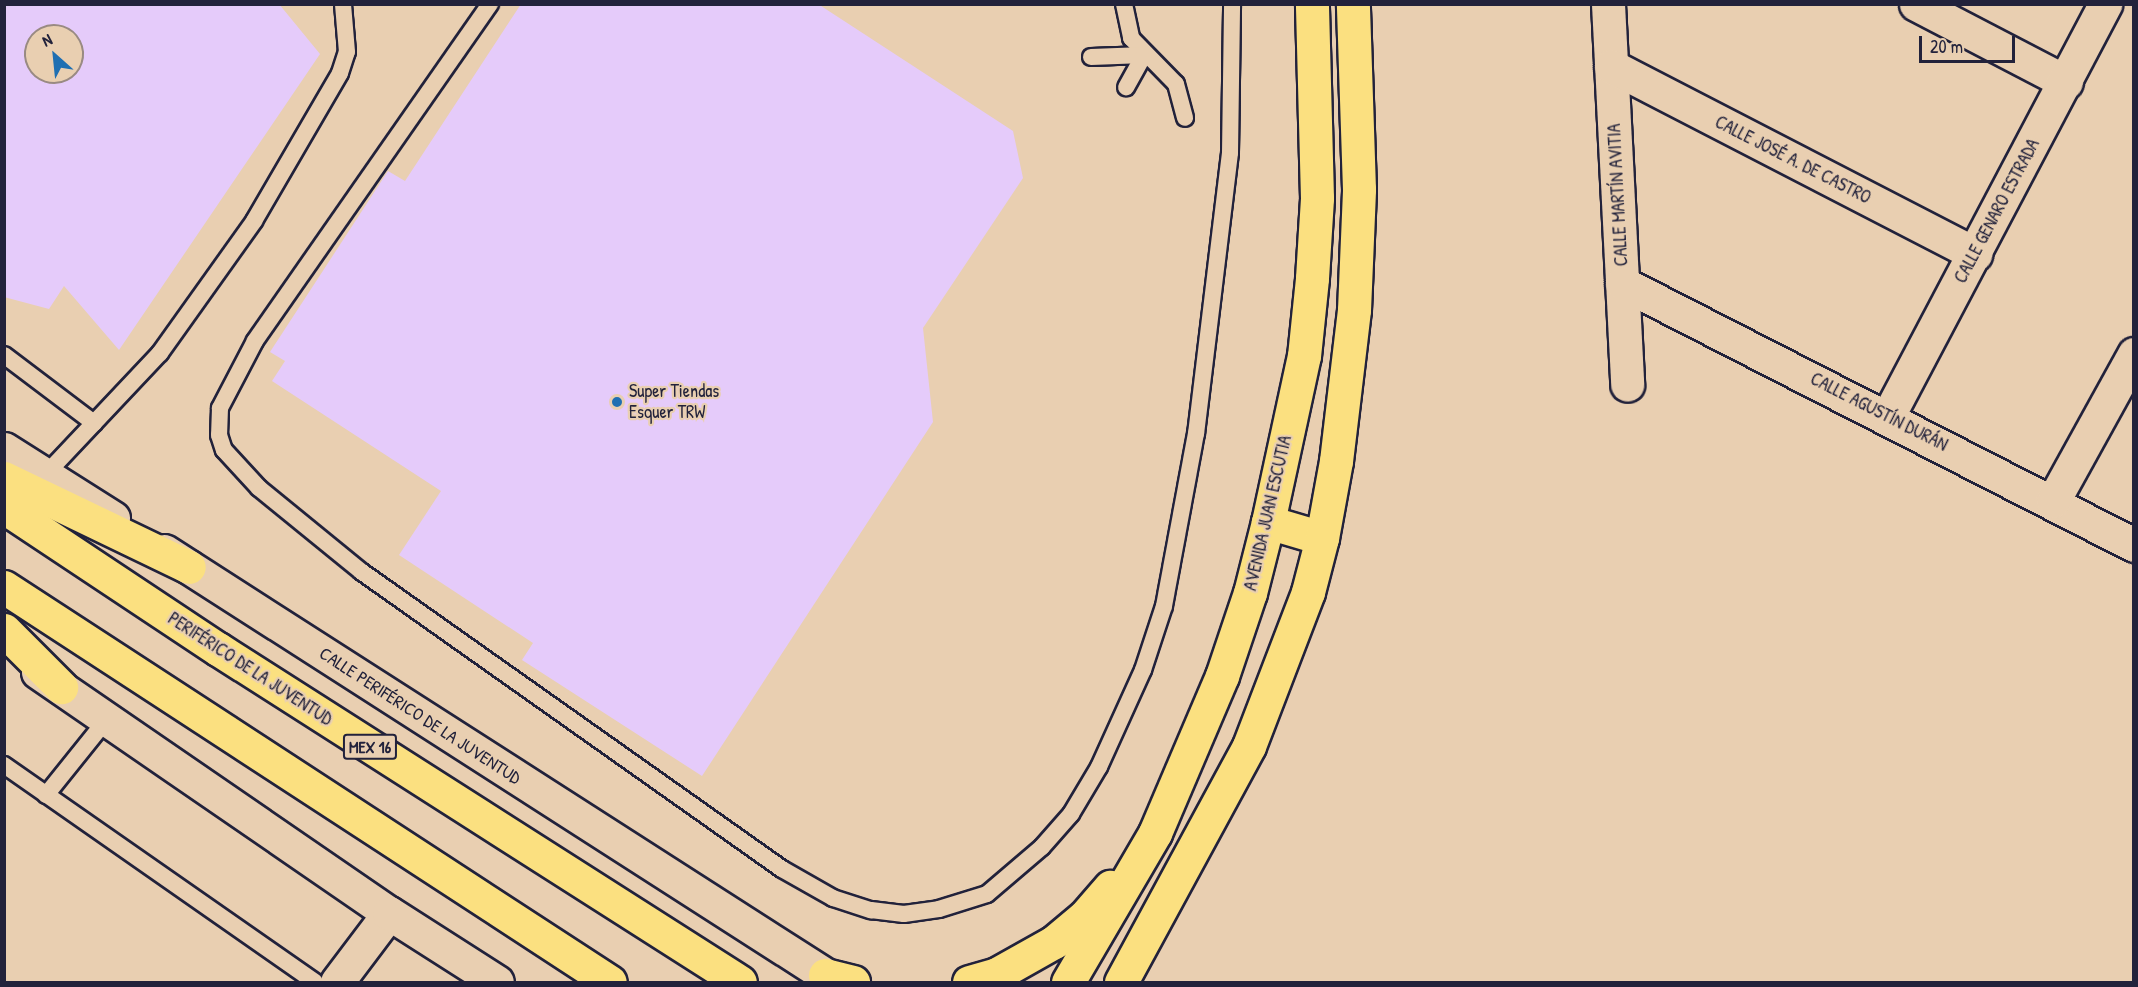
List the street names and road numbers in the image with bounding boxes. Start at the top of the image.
street label: CALLE JOSÉ A. DE CASTRO [1711,111,1875,209]
street label: CALLE MARTÍN AVITIA [1603,123,1633,267]
street label: CALLE GENARO ESTRADA [1950,135,2044,287]
street label: CALLE AGUSTÍN DURÁN [1807,368,1951,456]
street label: AVENIDA JUAN ESCUTIA [1240,433,1296,593]
street label: PERIFÉRICO DE LA JUVENTUD [164,608,336,730]
street label: CALLE PERIFÉRICO DE LA JUVENTUD [315,643,525,789]
road number: MEX 16 [342,734,398,760]

